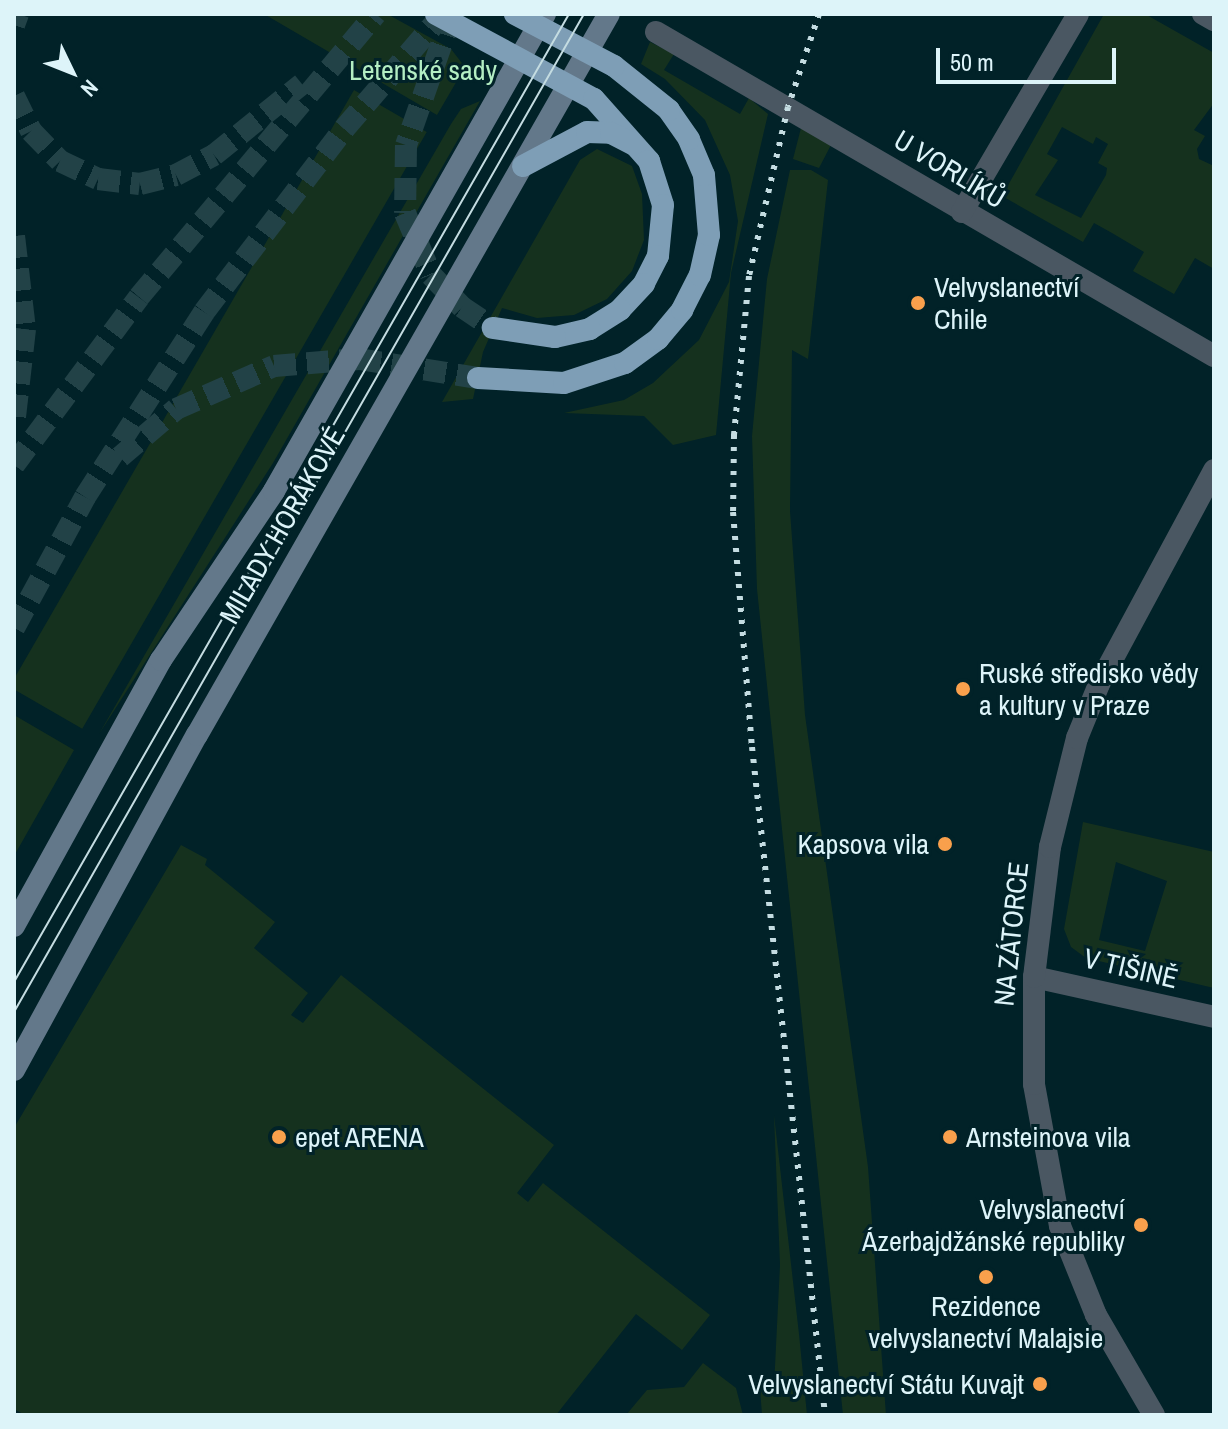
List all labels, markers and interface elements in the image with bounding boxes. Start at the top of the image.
north arrow [32,32,112,112]
scale bar [940,32,1120,82]
text: 50 m [950,46,994,78]
park label: Letenské sady [349,53,497,87]
text: N [74,73,105,103]
street label: U VORLÍKŮ [888,123,1012,215]
place label: Velvyslanectví Chile [934,270,1079,336]
marker: Velvyslanectví Chile [909,294,927,312]
street label: MILADY HORÁKOVÉ [212,420,352,630]
place label: Ruské středisko vědy a kultury v Praze [979,656,1198,722]
marker: Ruské středisko vědy a kultury v Praze [954,680,972,698]
place label: Kapsova vila [798,827,929,861]
marker: Kapsova vila [936,835,954,853]
street label: NA ZÁTORCE [987,860,1035,1008]
street label: V TIŠINĚ [1081,941,1181,995]
place label: epet ARENA [295,1120,425,1154]
place label: Arnsteinova vila [966,1120,1131,1154]
marker: epet ARENA [270,1128,288,1146]
marker: Arnsteinova vila [941,1128,959,1146]
place label: Velvyslanectví Ázerbajdžánské republiky [862,1192,1125,1258]
marker: Velvyslanectví Ázerbajdžánské republiky [1132,1216,1150,1234]
marker: Rezidence velvyslanectví Malajsie [977,1268,995,1286]
place label: Rezidence velvyslanectví Malajsie [869,1289,1103,1355]
place label: Velvyslanectví Státu Kuvajt [748,1367,1024,1401]
marker: Velvyslanectví Státu Kuvajt [1031,1375,1049,1393]

